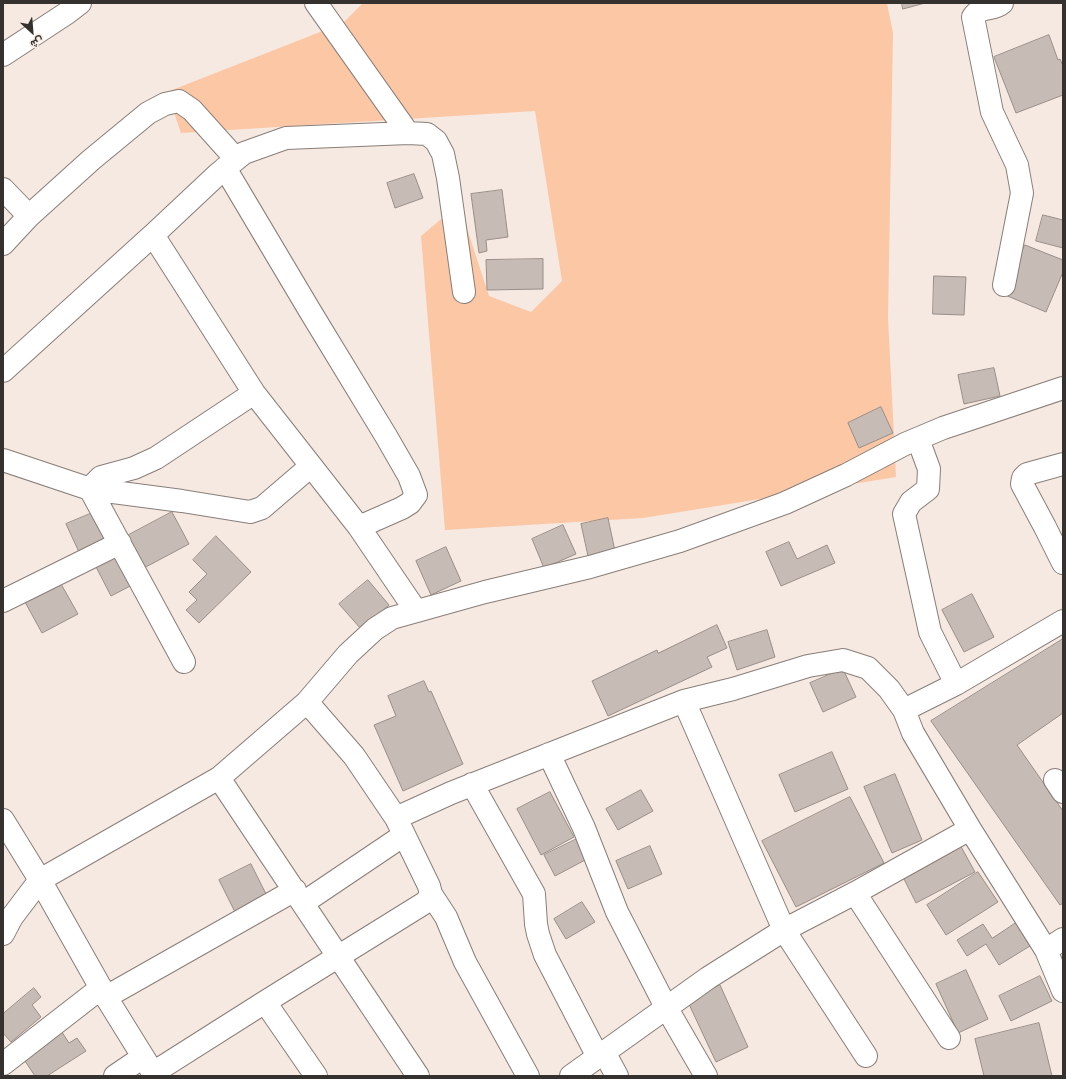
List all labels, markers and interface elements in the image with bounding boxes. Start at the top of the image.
north arrow [12,12,52,52]
text: ش [28,34,46,52]

